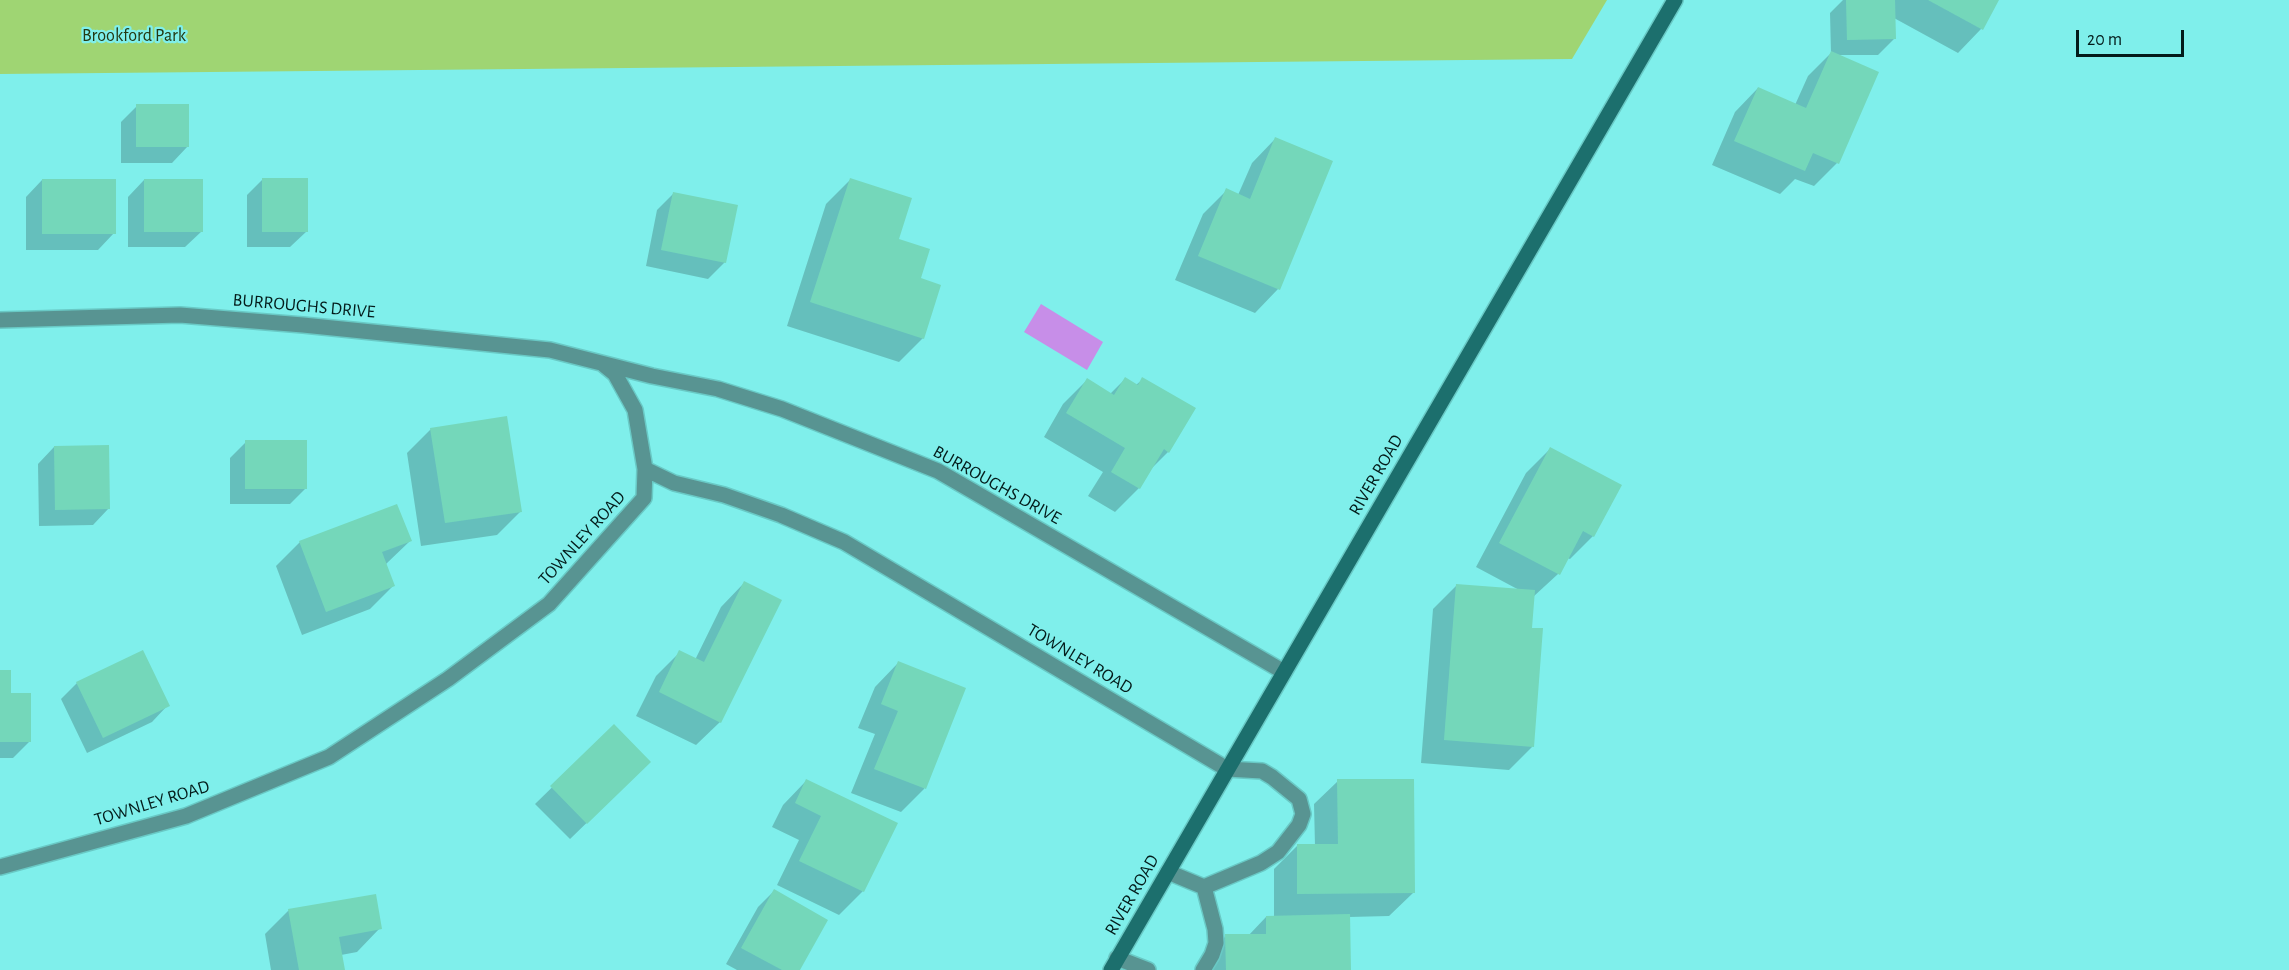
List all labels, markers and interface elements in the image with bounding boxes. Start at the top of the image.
scale bar [2079,18,2187,56]
park label: Brookford Park [82,25,186,47]
text: 20 m [2087,31,2122,49]
street label: BURROUGHS DRIVE [232,289,376,323]
street label: RIVER ROAD [1344,431,1408,519]
street label: BURROUGHS DRIVE [929,441,1065,529]
street label: TOWNLEY ROAD [534,486,630,590]
street label: TOWNLEY ROAD [1023,619,1137,699]
street label: TOWNLEY ROAD [92,775,212,831]
street label: RIVER ROAD [1100,851,1164,939]

